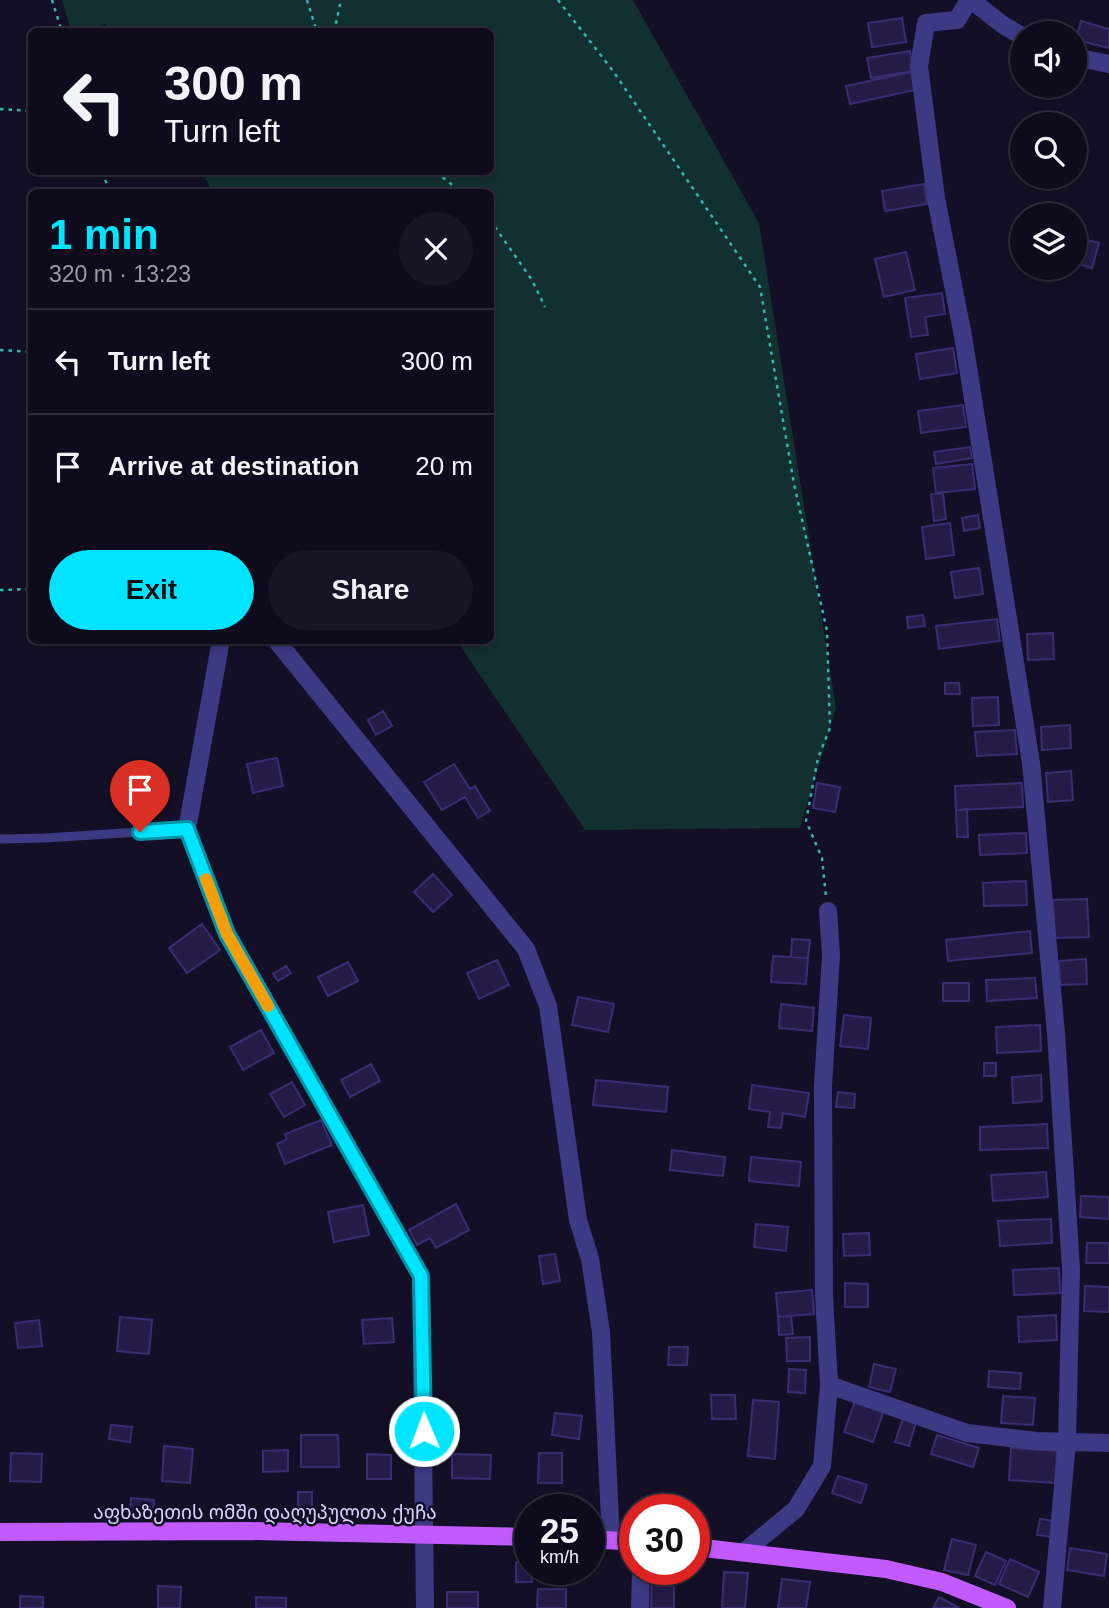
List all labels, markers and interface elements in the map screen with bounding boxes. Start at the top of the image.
map controls [1010,21,1087,280]
button: sound [1010,21,1087,98]
icon: left [49,56,140,147]
text: 300 m [164,56,303,110]
button: search [1010,112,1087,189]
text: Turn left [164,113,280,149]
button: layers [1010,203,1087,280]
text: 1 min [49,211,159,258]
button: close [399,212,473,286]
text: 320 m · 13:23 [49,261,191,287]
icon: left [49,343,87,381]
text: Turn left [108,346,210,376]
text: 300 m [401,346,473,376]
icon: arrive [49,448,87,486]
text: Arrive at destination [108,451,359,481]
text: 20 m [415,451,473,481]
button: Exit [49,550,254,630]
button: Share [268,550,473,630]
pin [110,760,170,832]
icon: arrive [121,771,159,809]
position arrow [387,1394,461,1468]
speed limit sign: 30 [619,1494,710,1585]
street label: აფხაზეთის ომში დაღუპულთა ქუჩა [93,1502,437,1525]
text: 25 [540,1511,579,1550]
text: km/h [540,1547,579,1567]

